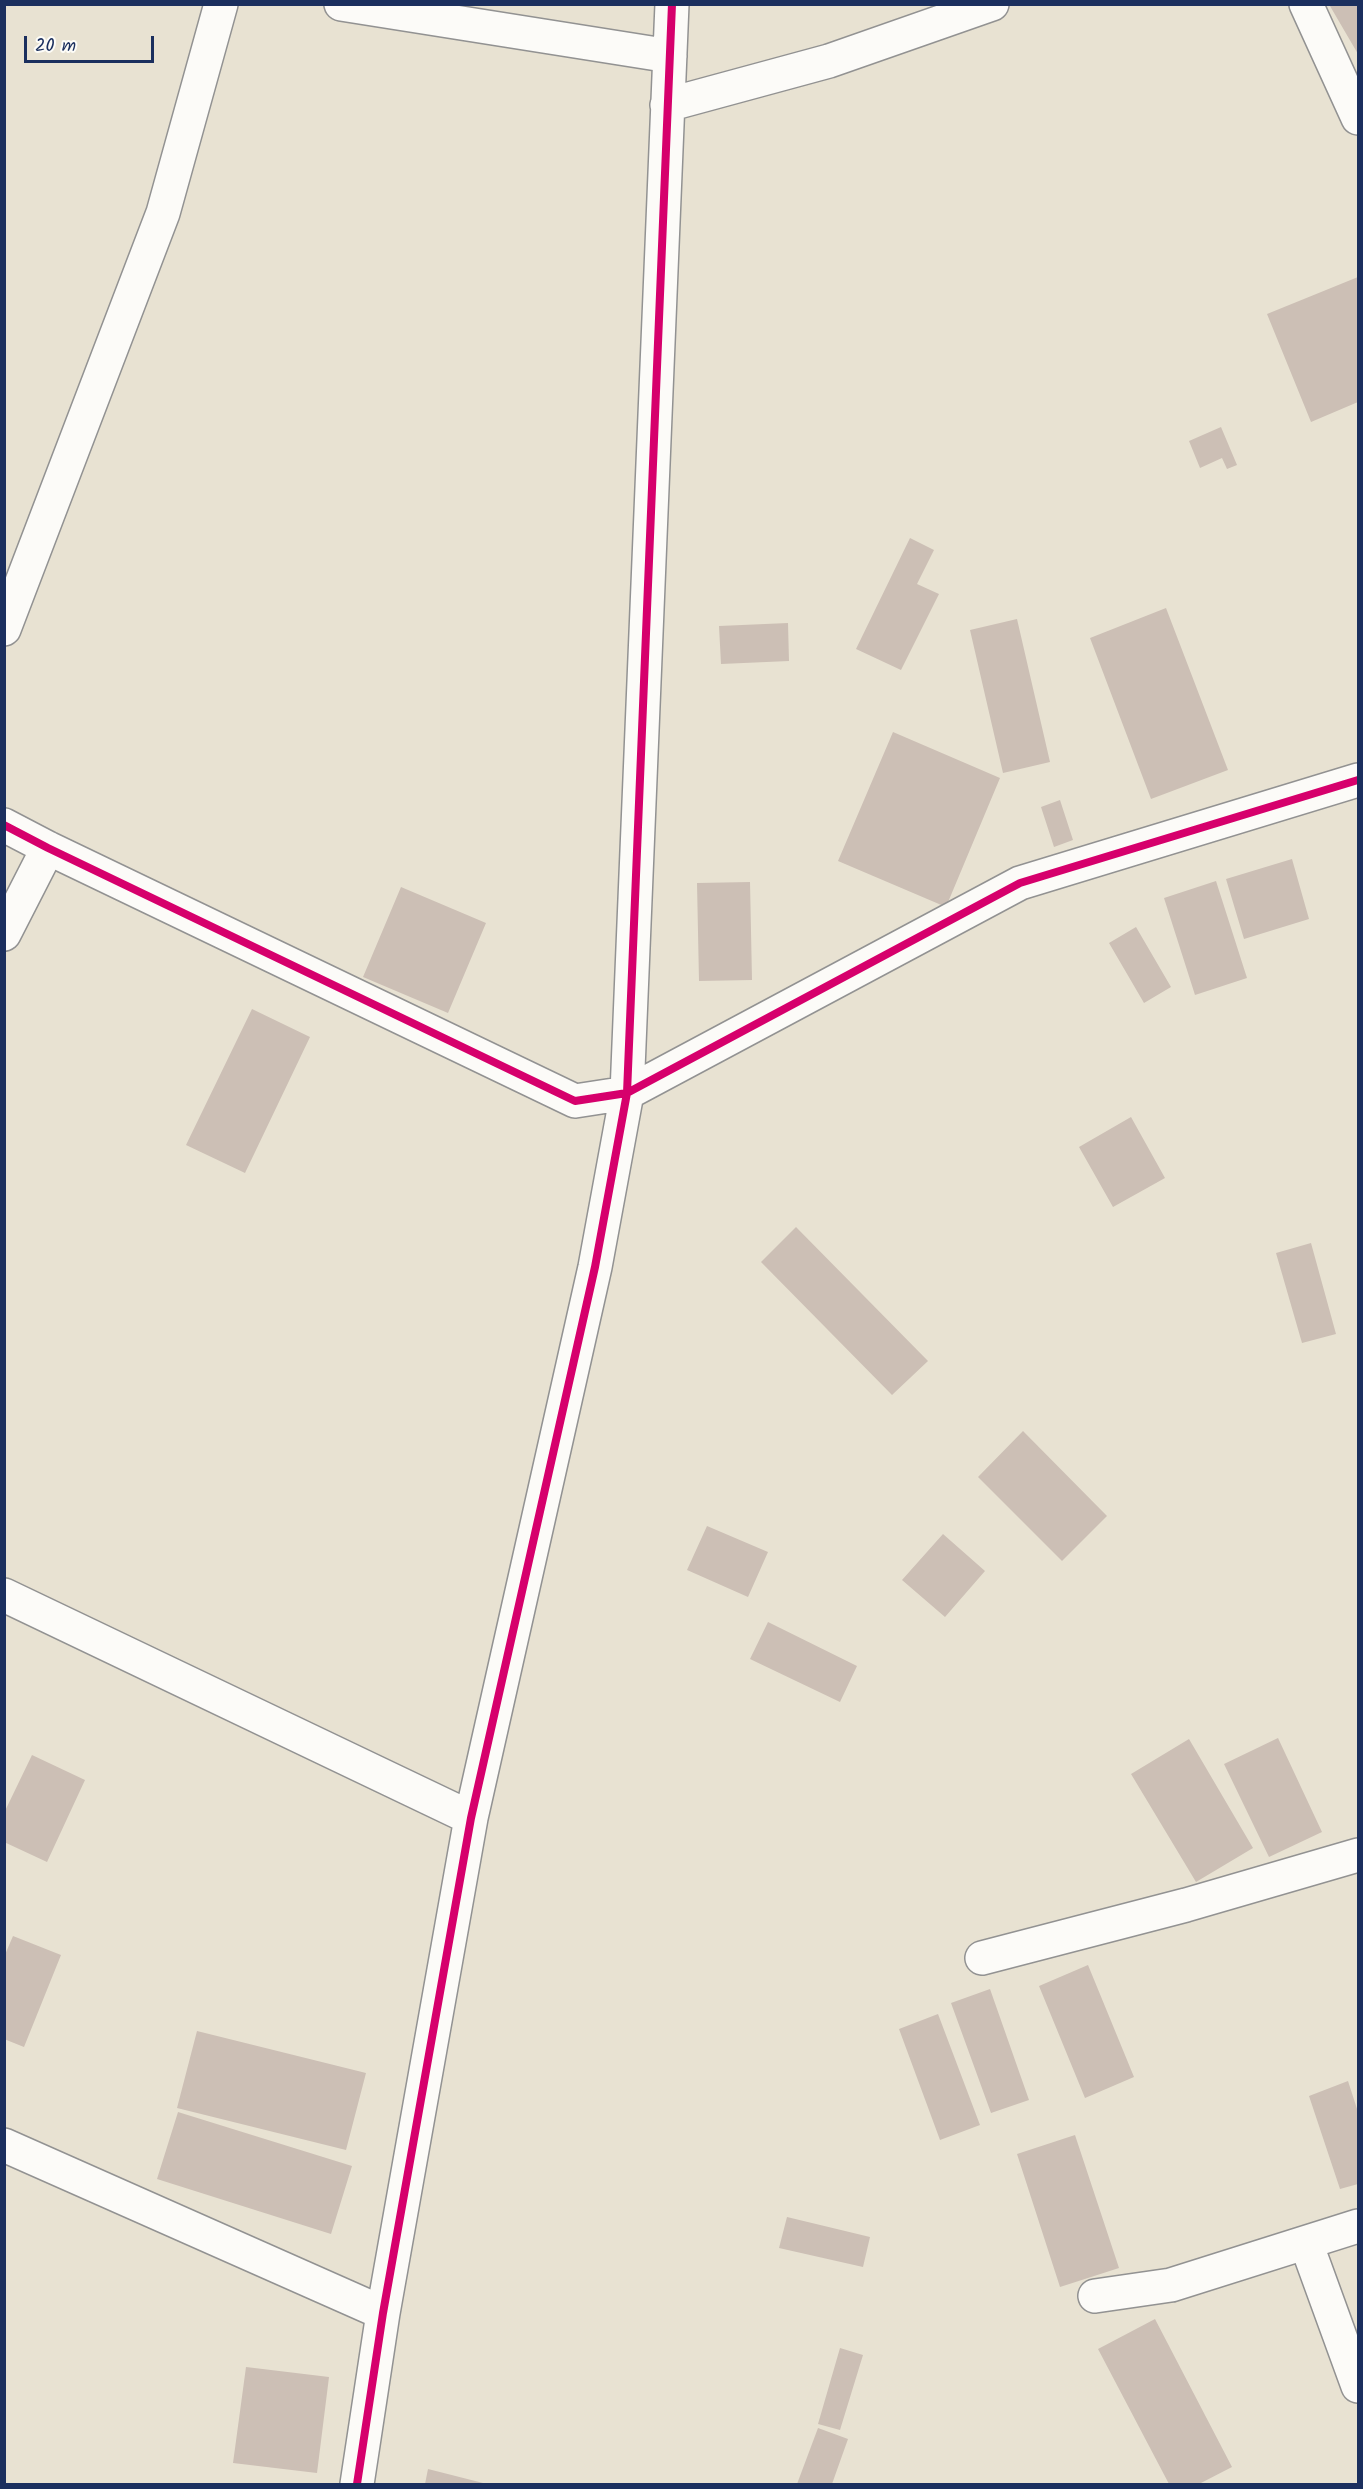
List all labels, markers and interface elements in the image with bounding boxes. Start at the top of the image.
scale bar [27,24,158,62]
text: 20 m [35,32,76,61]

